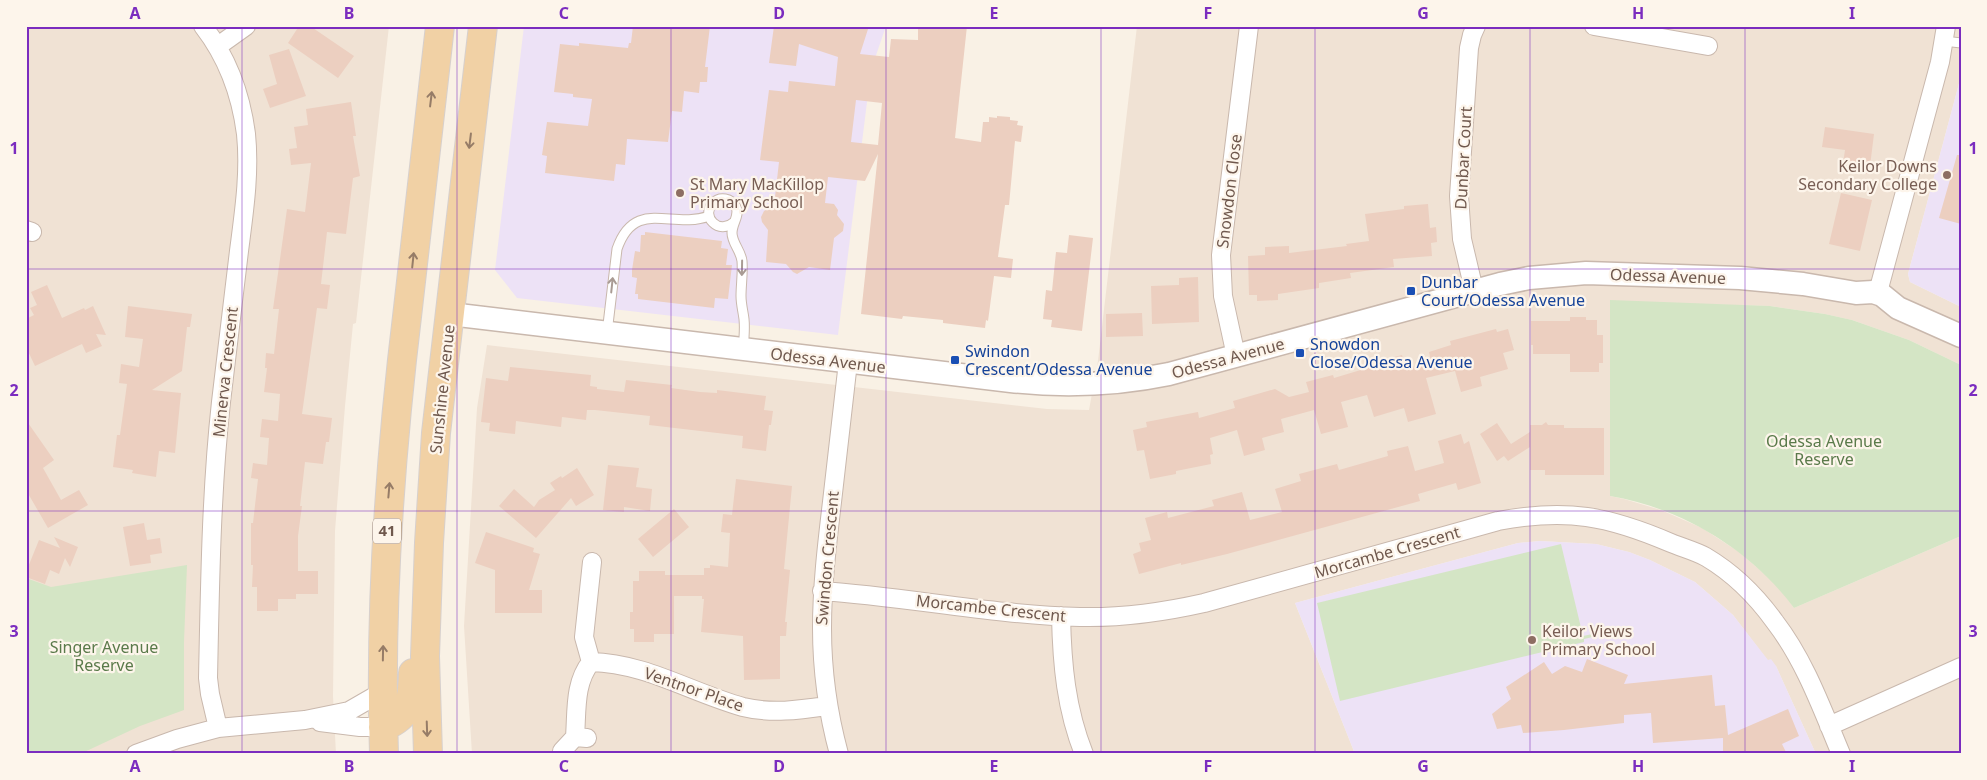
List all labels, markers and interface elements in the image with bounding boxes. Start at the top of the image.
text: A [129,2,141,24]
text: B [344,2,354,24]
text: C [559,2,569,24]
text: D [773,2,785,24]
text: E [990,2,999,24]
text: F [1204,2,1212,24]
text: G [1417,2,1429,24]
text: H [1632,2,1644,24]
text: I [1849,2,1855,24]
one-way arrow [426,91,436,107]
street label: Dunbar Court [1449,106,1477,210]
one-way arrow [465,133,475,149]
street label: Snowdon Close [1211,133,1247,249]
text: 1 [9,137,19,159]
text: 1 [1968,137,1978,159]
place label: Keilor Downs Secondary College [1798,155,1937,195]
marker: Keilor Downs Secondary College [1941,169,1953,181]
place label: St Mary MacKillop Primary School [690,173,824,213]
marker: St Mary MacKillop Primary School [674,187,686,199]
one-way arrow [408,252,418,268]
one-way arrow [737,260,746,276]
street label: Odessa Avenue [1610,263,1726,289]
place label: Dunbar Court/Odessa Avenue [1421,271,1585,311]
one-way arrow [607,277,617,293]
marker: Dunbar Court/Odessa Avenue [1405,285,1417,297]
street label: Minerva Crescent [207,306,243,438]
street label: Sunshine Avenue [424,323,460,455]
street label: Odessa Avenue [1169,332,1287,384]
place label: Snowdon Close/Odessa Avenue [1310,333,1473,373]
place label: Swindon Crescent/Odessa Avenue [965,340,1152,380]
street label: Odessa Avenue [769,342,887,378]
marker: Snowdon Close/Odessa Avenue [1294,347,1306,359]
marker: Swindon Crescent/Odessa Avenue [949,354,961,366]
text: 2 [9,379,19,401]
text: 2 [1968,379,1978,401]
park label: Odessa Avenue Reserve [1766,430,1882,470]
one-way arrow [385,482,394,498]
street label: Swindon Crescent [810,490,844,626]
road number: 41 [373,518,401,544]
street label: Morcambe Crescent [1312,521,1463,583]
street label: Morcambe Crescent [915,589,1067,627]
text: 3 [9,620,19,642]
place label: Keilor Views Primary School [1542,620,1655,660]
text: 3 [1968,620,1978,642]
marker: Keilor Views Primary School [1526,634,1538,646]
park label: Singer Avenue Reserve [50,636,158,676]
one-way arrow [378,645,388,661]
street label: Ventnor Place [641,662,747,716]
one-way arrow [422,721,432,737]
text: A [129,755,141,777]
text: B [344,755,354,777]
text: C [559,755,569,777]
text: D [773,755,785,777]
text: E [990,755,999,777]
text: F [1204,755,1212,777]
text: G [1417,755,1429,777]
text: H [1632,755,1644,777]
text: I [1849,755,1855,777]

